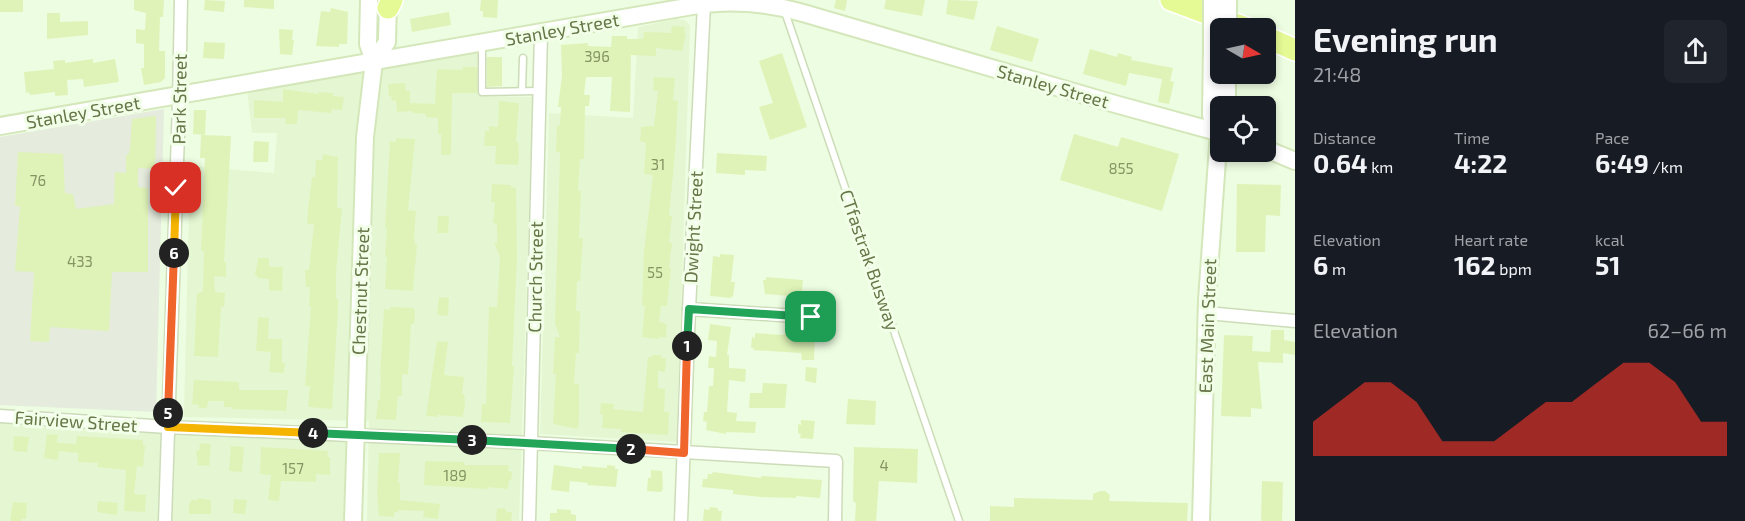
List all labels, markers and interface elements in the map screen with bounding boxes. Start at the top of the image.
street label: Stanley Street [503,8,621,50]
north arrow [1210,18,1276,84]
map controls [1210,18,1276,162]
text: Evening run [1313,19,1498,59]
button: share [1664,20,1727,83]
house number: 396 [584,47,610,65]
street label: Park Street [167,53,191,145]
street label: Stanley Street [995,60,1112,113]
text: 21:48 [1313,62,1361,86]
street label: Stanley Street [24,91,142,133]
button: locate [1210,96,1276,162]
text: Distance [1313,128,1376,147]
text: Time [1454,128,1490,147]
text: Pace [1595,128,1629,147]
text: 0.64 [1313,147,1368,178]
text: 4:22 [1454,147,1507,178]
text: 6:49 [1595,147,1649,178]
house number: 31 [651,155,665,173]
text: km [1368,157,1393,176]
text: /km [1649,157,1683,176]
house number: 855 [1108,159,1134,177]
pin [150,162,201,213]
street label: Dwight Street [679,170,707,284]
house number: 76 [30,171,46,189]
icon: check [159,171,192,204]
street label: CTfastrak Busway [836,187,905,334]
street label: Church Street [523,221,547,333]
street label: Chestnut Street [347,227,373,355]
text: Elevation [1313,230,1381,249]
text: Heart rate [1454,230,1528,249]
text: kcal [1595,230,1624,249]
pin: 6 [159,238,189,268]
text: 6 [169,243,179,262]
text: 6 [1313,249,1328,280]
text: 162 [1454,249,1496,280]
text: 51 [1595,249,1621,280]
house number: 433 [67,252,93,270]
street label: East Main Street [1194,258,1220,394]
text: m [1328,259,1346,278]
text: bpm [1496,259,1532,278]
house number: 55 [647,263,663,281]
pin [785,291,836,342]
icon: arrive [794,300,827,333]
text: Elevation [1313,318,1398,342]
text: 62–66 m [1648,318,1727,342]
pin: 1 [672,331,702,361]
text: 1 [684,336,690,355]
pin: 5 [153,398,183,428]
text: 5 [164,403,172,422]
street label: Fairview Street [14,406,138,436]
pin: 4 [298,418,328,448]
text: 4 [308,423,318,442]
pin: 3 [457,425,487,455]
text: 3 [467,430,477,449]
pin: 2 [616,434,646,464]
text: 2 [626,439,636,458]
house number: 4 [879,456,889,474]
house number: 157 [282,459,304,477]
house number: 189 [443,466,467,484]

